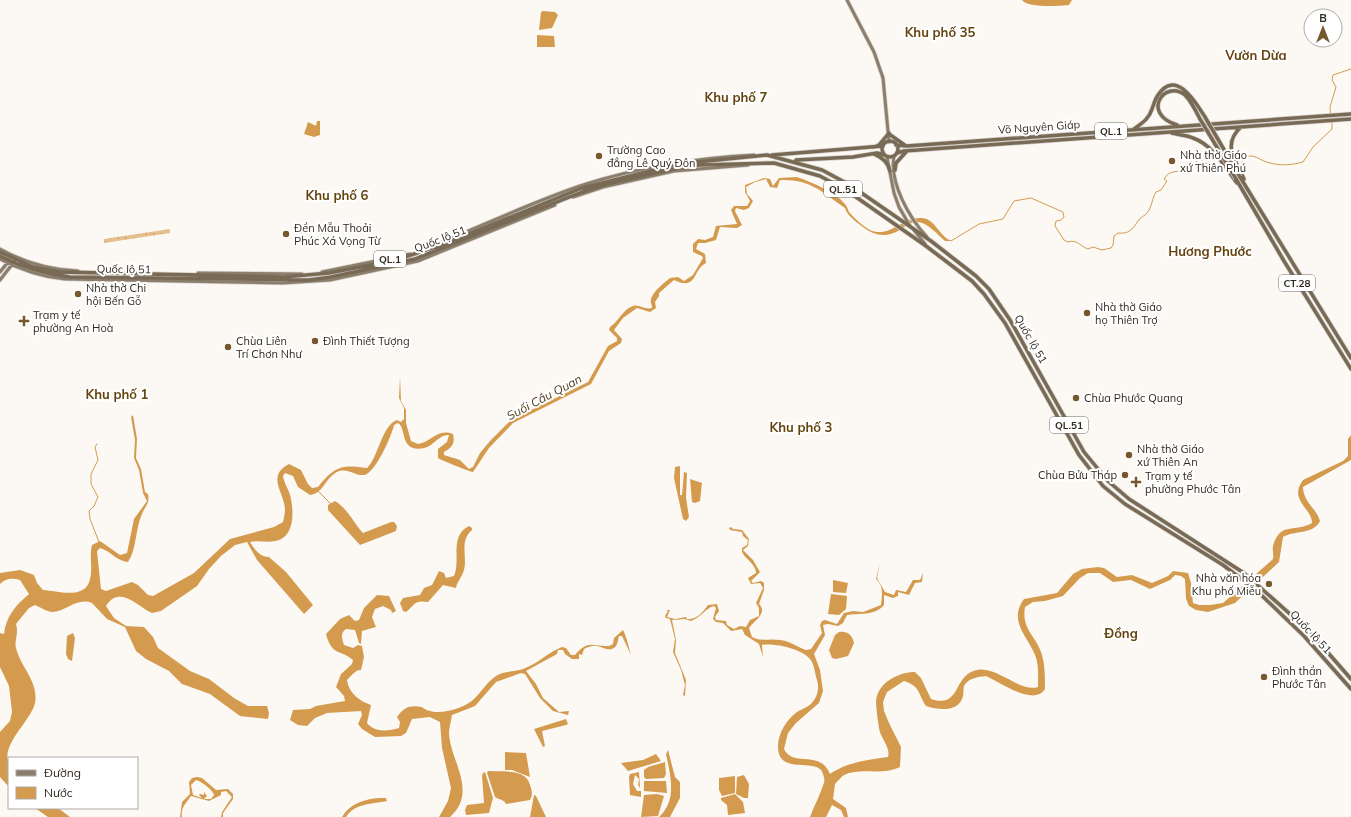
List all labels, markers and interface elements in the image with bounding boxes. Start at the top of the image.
north arrow [1303,8,1343,48]
text: B [1319,11,1327,25]
district label: Khu phố 35 [905,24,975,40]
district label: Vườn Dừa [1224,47,1287,63]
district label: Khu phố 7 [705,89,768,105]
street label: Võ Nguyên Giáp [997,117,1081,137]
road number: QL.1 [1095,123,1127,139]
place label: Trường Cao đẳng Lê Quý Đôn [607,143,695,170]
place label: Nhà thờ Giáo xứ Thiên Phú [1180,148,1247,175]
marker: Trường Cao đẳng Lê Quý Đôn [594,151,604,161]
marker: Nhà thờ Giáo xứ Thiên Phú [1167,156,1177,166]
road number: QL.51 [824,181,862,197]
district label: Khu phố 6 [306,187,369,203]
place label: Đền Mẫu Thoải Phúc Xá Vọng Từ [294,221,381,248]
street label: Quốc lộ 51 [412,223,468,255]
marker: Đền Mẫu Thoải Phúc Xá Vọng Từ [281,229,291,239]
district label: Hương Phước [1168,243,1252,259]
road number: QL.1 [374,251,406,267]
street label: Quốc lộ 51 [97,262,151,276]
road number: CT.28 [1279,275,1315,291]
place label: Nhà thờ Chi hội Bến Gỗ [86,281,146,308]
marker: Nhà thờ Chi hội Bến Gỗ [73,289,83,299]
place label: Nhà thờ Giáo họ Thiên Trợ [1095,300,1162,327]
place label: Trạm y tế phường An Hoà [33,308,113,335]
marker: Nhà thờ Giáo họ Thiên Trợ [1082,308,1092,318]
street label: Quốc lộ 51 [1011,312,1051,366]
marker: Trạm y tế phường An Hoà [18,315,30,327]
place label: Chùa Liên Trí Chơn Như [236,334,303,361]
place label: Đình Thiết Tượng [323,334,410,348]
marker: Đình Thiết Tượng [310,336,320,346]
marker: Chùa Liên Trí Chơn Như [223,342,233,352]
water label: Suối Cầu Quan [504,371,584,423]
district label: Khu phố 1 [86,386,149,402]
place label: Chùa Phước Quang [1084,391,1183,405]
marker: Chùa Phước Quang [1071,393,1081,403]
road number: QL.51 [1050,417,1088,433]
district label: Khu phố 3 [770,419,833,435]
place label: Nhà thờ Giáo xứ Thiên An [1137,442,1204,469]
marker: Nhà thờ Giáo xứ Thiên An [1124,450,1134,460]
place label: Chùa Bửu Tháp [1038,468,1117,482]
place label: Trạm y tế phường Phước Tân [1145,469,1241,496]
marker: Chùa Bửu Tháp [1120,470,1130,480]
marker: Trạm y tế phường Phước Tân [1130,476,1142,488]
place label: Nhà văn hóa Khu phố Miễu [1192,571,1261,598]
marker: Nhà văn hóa Khu phố Miễu [1264,579,1274,589]
street label: Quốc lộ 51 [1287,607,1335,657]
district label: Đồng [1103,625,1138,641]
place label: Đình thần Phước Tân [1272,664,1326,691]
marker: Đình thần Phước Tân [1259,672,1269,682]
legend [8,757,138,809]
text: Đường [44,765,81,780]
text: Nước [44,785,73,800]

